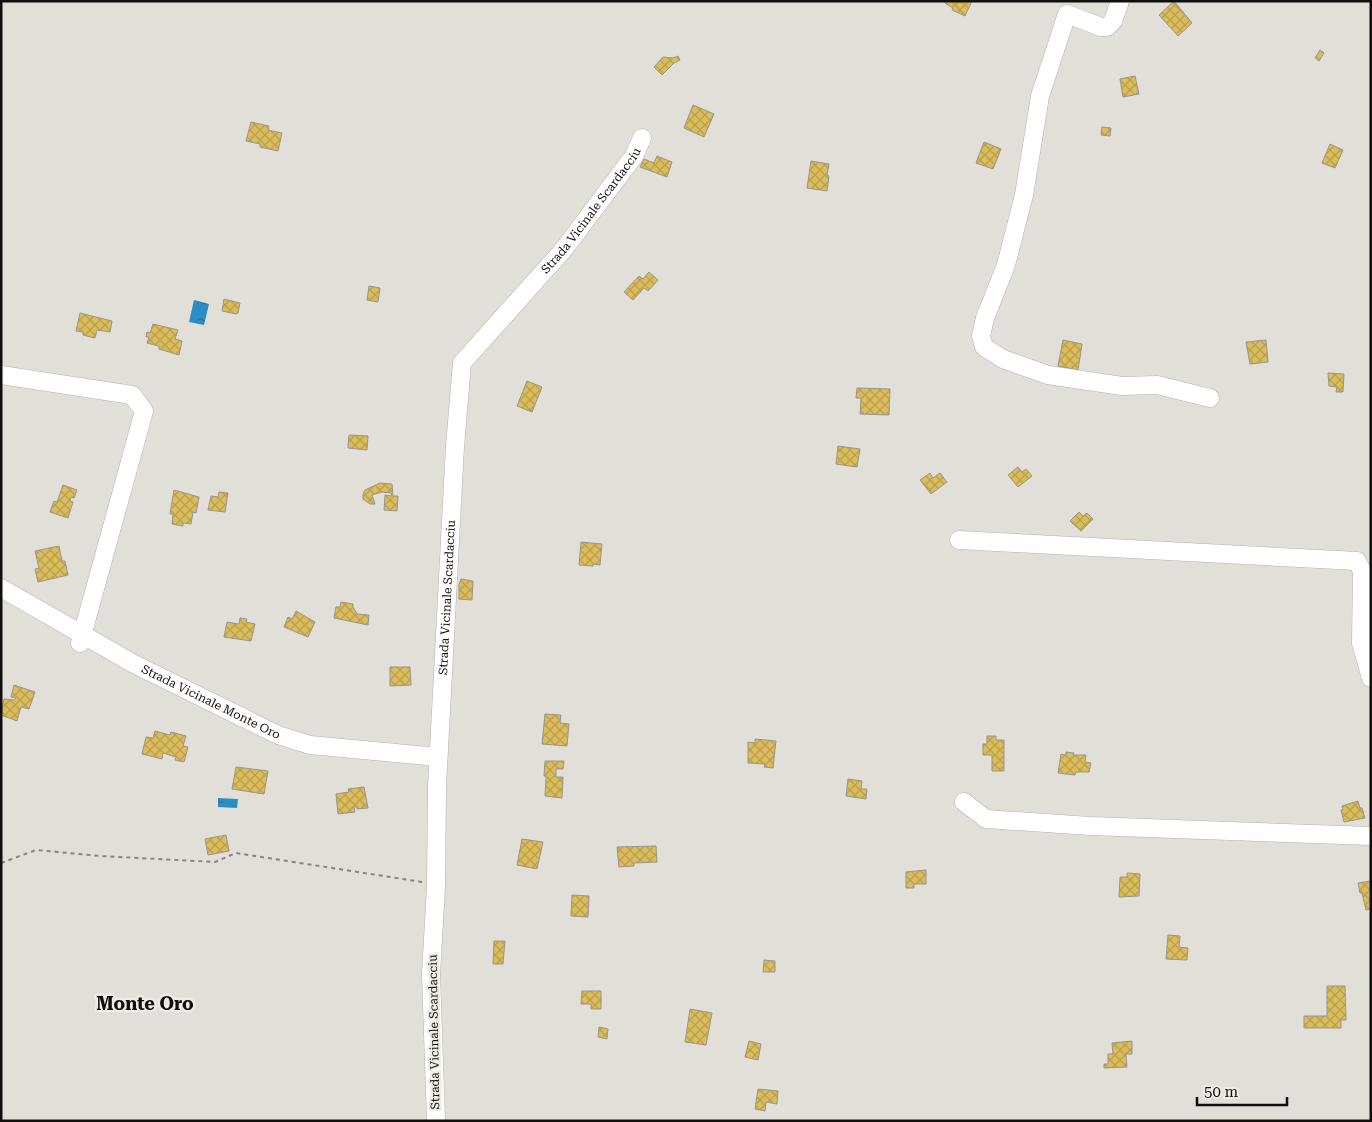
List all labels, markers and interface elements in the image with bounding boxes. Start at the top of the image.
street label: Strada Vicinale Scardacciu [538,145,644,277]
street label: Strada Vicinale Scardacciu [436,519,458,675]
street label: Strada Vicinale Monte Oro [139,662,283,742]
street label: Strada Vicinale Scardacciu [426,954,442,1110]
district label: Monte Oro [96,993,194,1014]
scale bar [1197,1074,1287,1106]
text: 50 m [1204,1083,1239,1101]

